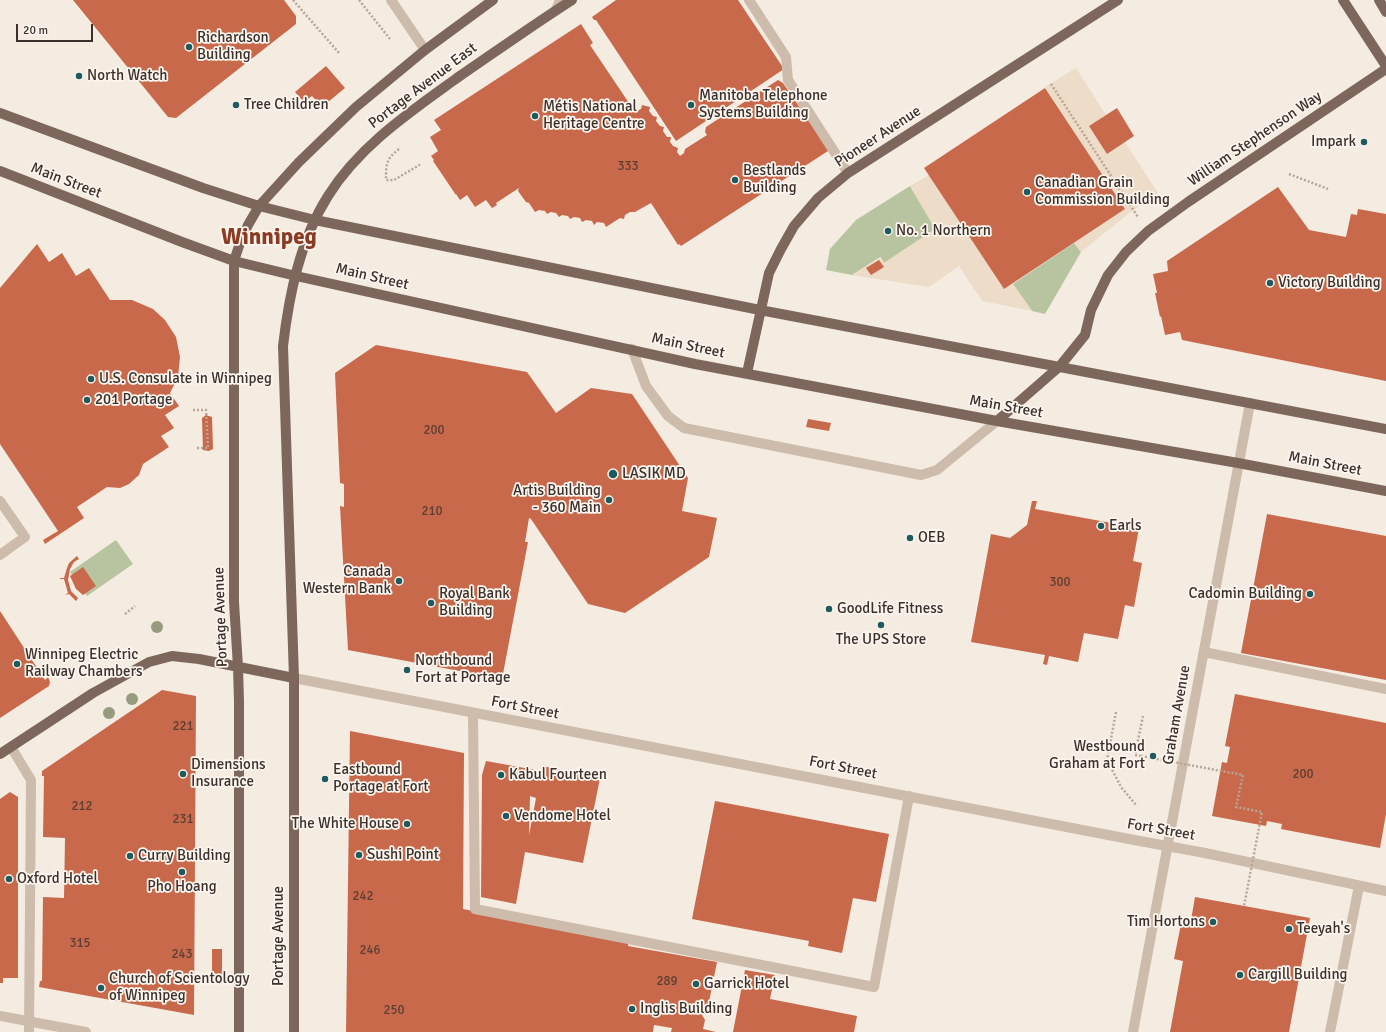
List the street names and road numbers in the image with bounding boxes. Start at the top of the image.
street label: Portage Avenue East [365,39,481,133]
street label: William Stephenson Way [1185,87,1325,191]
street label: Pioneer Avenue [831,102,925,172]
street label: Main Street [28,159,104,203]
street label: Main Street [334,260,410,294]
street label: Main Street [650,329,726,363]
street label: Main Street [968,392,1044,422]
street label: Main Street [1287,448,1363,480]
street label: Portage Avenue [210,567,232,667]
street label: Graham Avenue [1159,664,1195,766]
street label: Fort Street [490,693,560,723]
street label: Fort Street [808,753,878,783]
street label: Fort Street [1126,815,1196,845]
street label: Portage Avenue [270,886,288,986]

